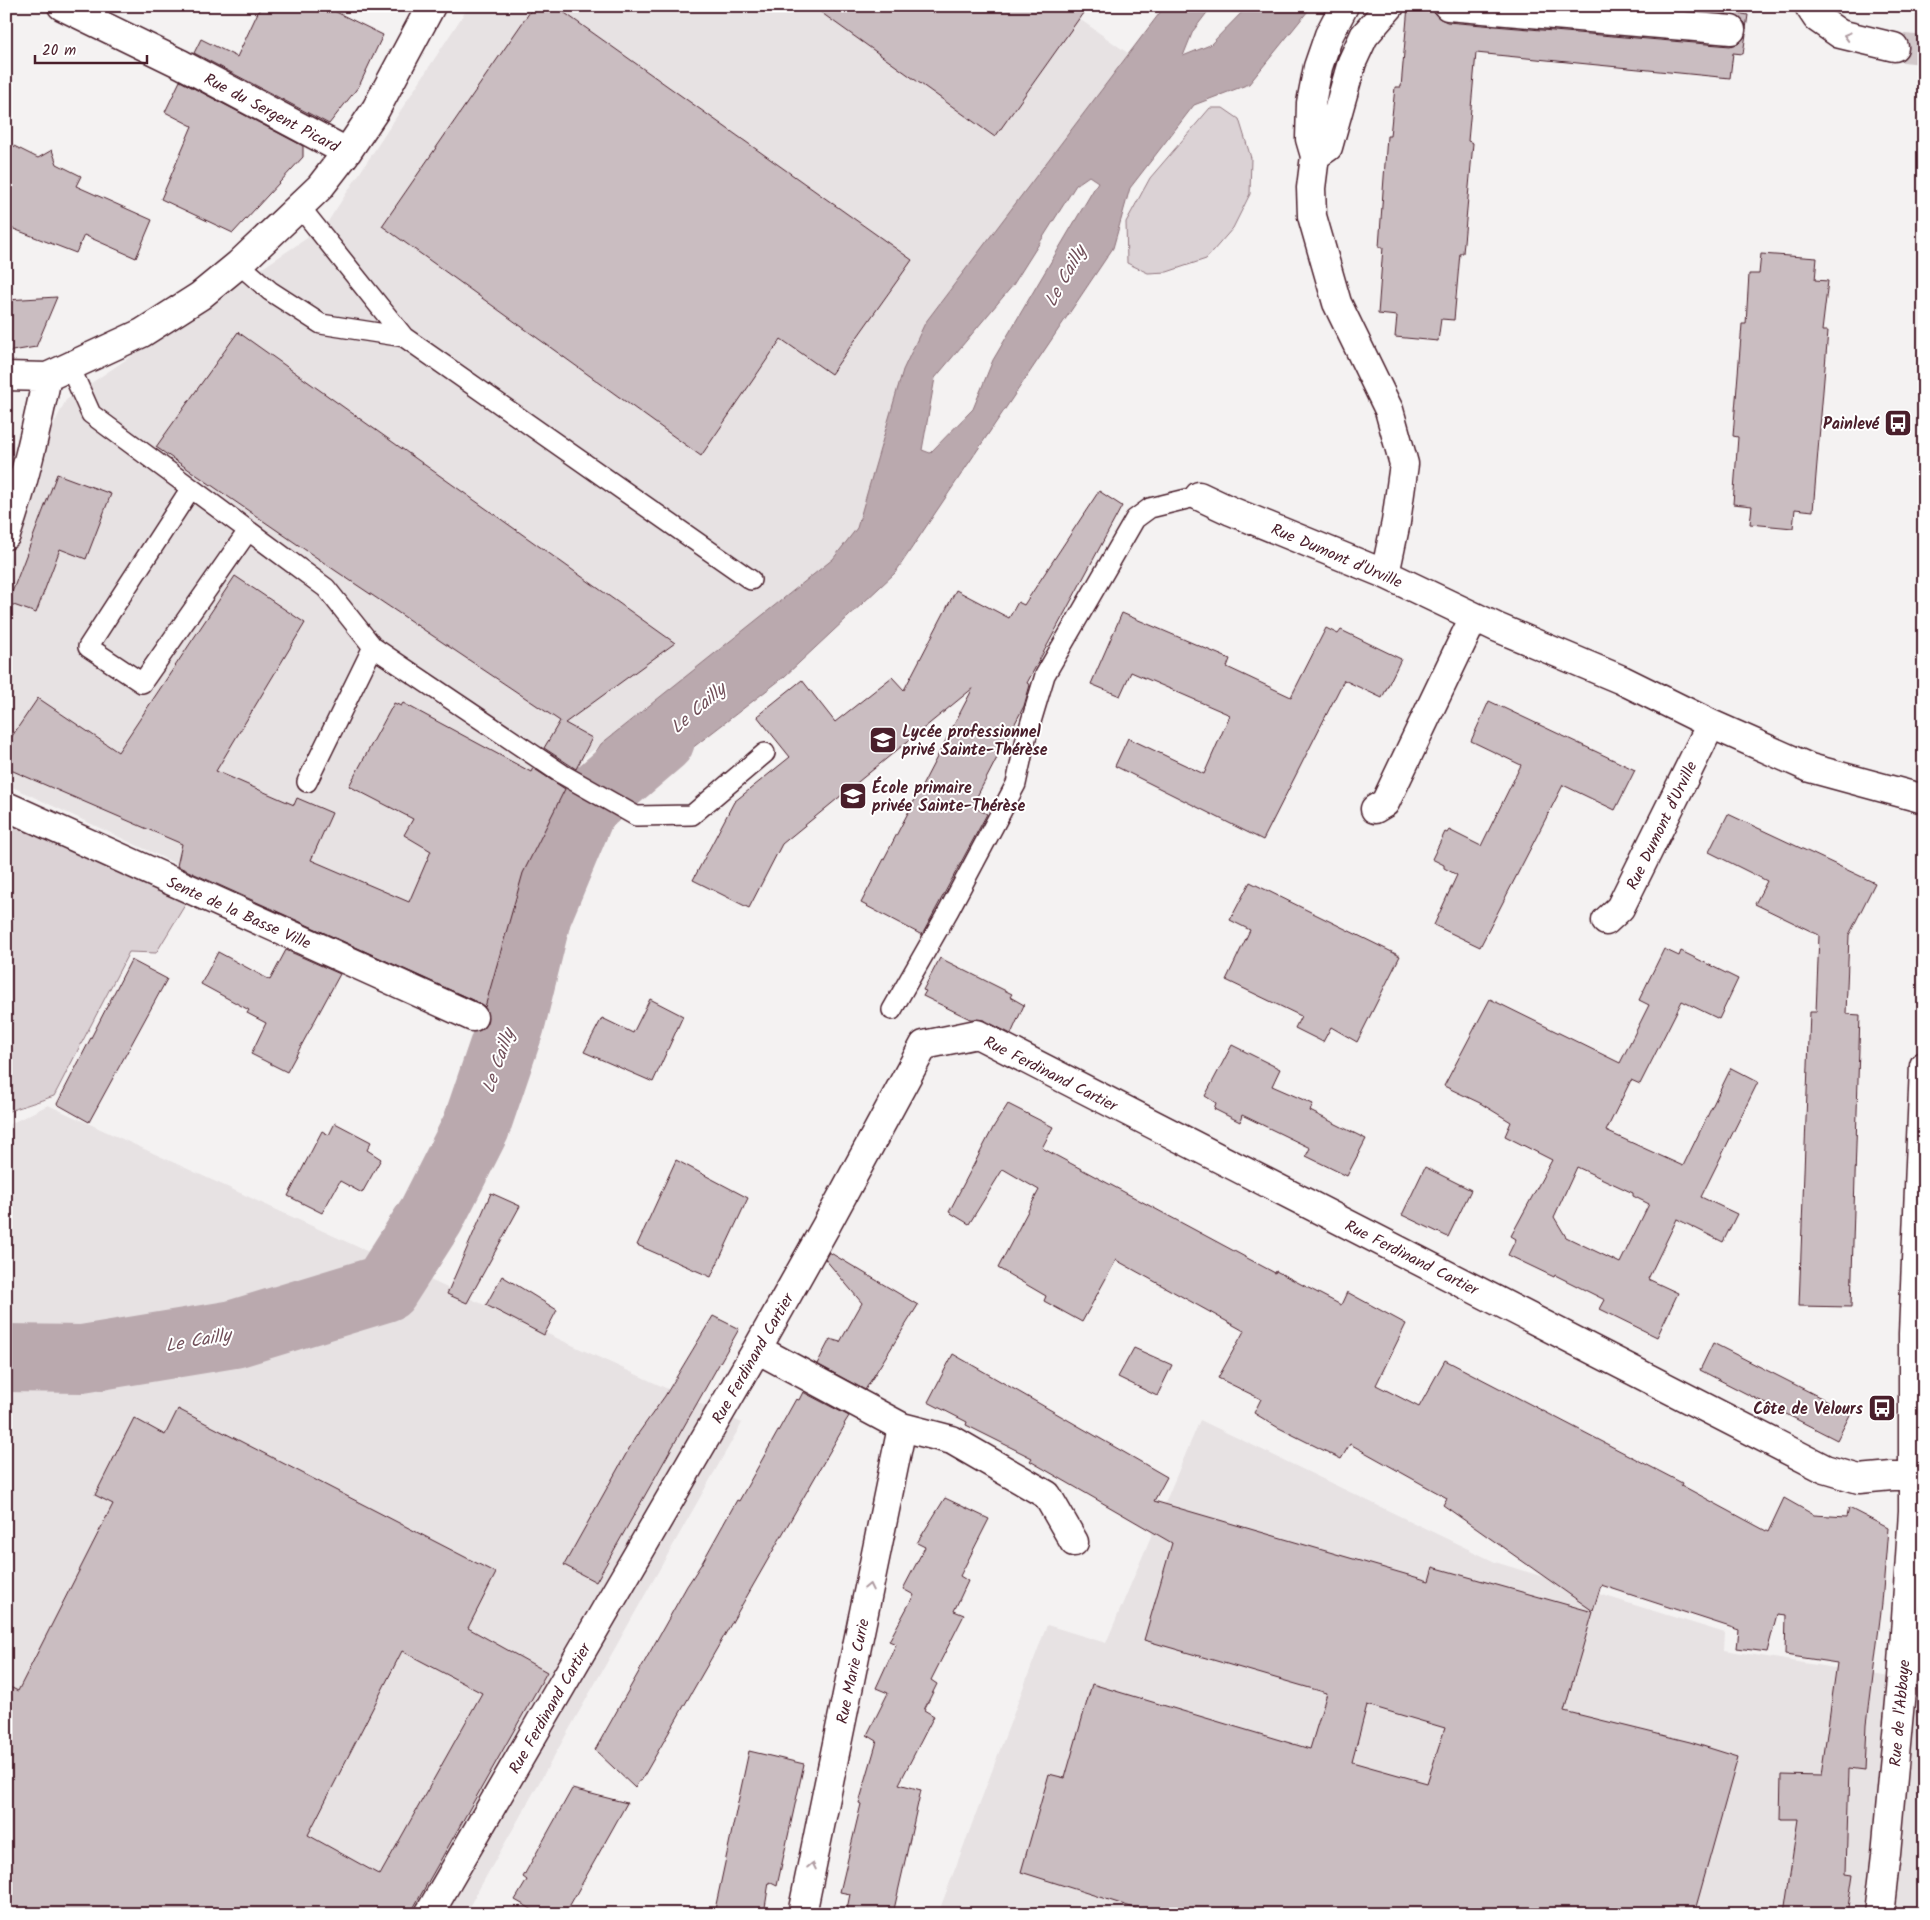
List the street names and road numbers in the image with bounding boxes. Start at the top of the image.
street label: Rue du Sergent Picard [199,67,344,160]
street label: Rue Dumont d'Urville [1267,517,1406,595]
street label: Rue Dumont d'Urville [1620,757,1704,894]
street label: Sente de la Basse Ville [162,870,315,956]
street label: Rue Ferdinand Cartier [979,1030,1123,1120]
street label: Rue Ferdinand Cartier [1340,1214,1484,1304]
street label: Rue Ferdinand Cartier [706,1287,802,1429]
street label: Rue Marie Curie [830,1616,877,1726]
street label: Rue Ferdinand Cartier [503,1637,599,1779]
street label: Rue de l'Abbaye [1883,1659,1918,1768]

